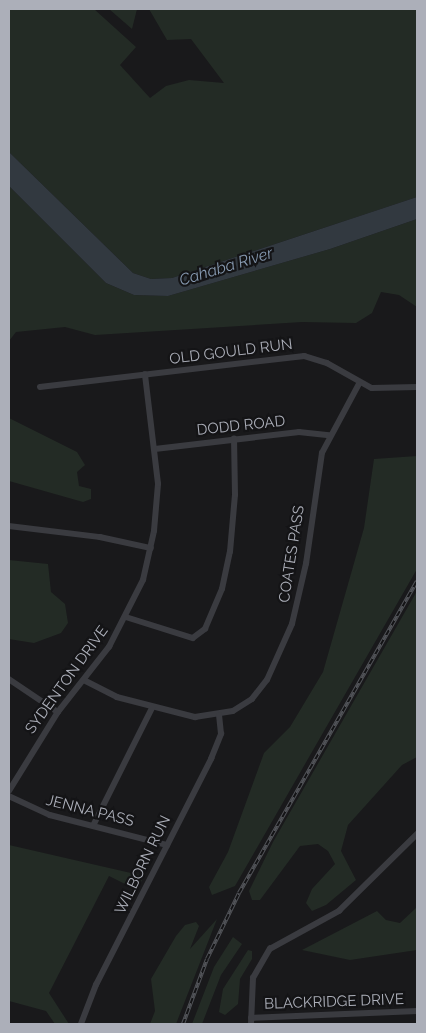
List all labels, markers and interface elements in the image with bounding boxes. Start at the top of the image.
water label: Cahaba River [177,244,275,290]
street label: OLD GOULD RUN [168,336,294,368]
street label: DODD ROAD [196,412,286,440]
street label: COATES PASS [275,504,309,604]
street label: SYDENTON DRIVE [22,623,112,737]
street label: JENNA PASS [44,791,136,831]
street label: WILBORN RUN [111,813,175,917]
street label: BLACKRIDGE DRIVE [264,991,404,1013]

